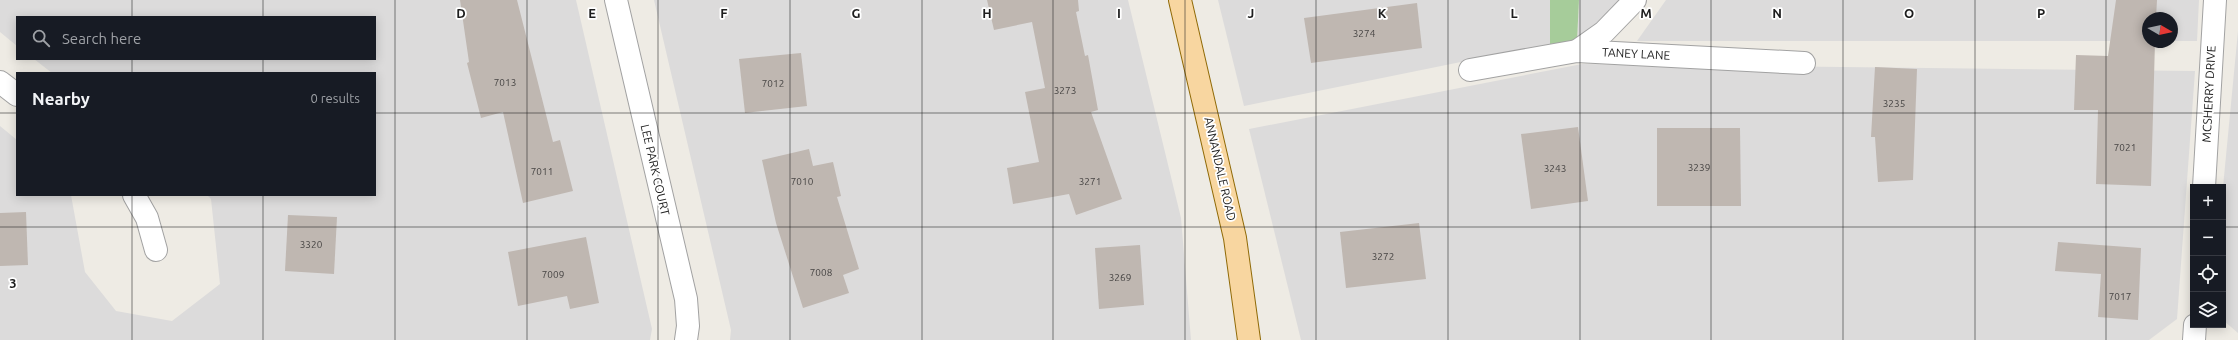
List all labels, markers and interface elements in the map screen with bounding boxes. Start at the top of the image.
text: D [456,6,466,20]
text: E [588,6,596,20]
text: F [720,6,728,20]
text: G [852,6,861,20]
text: H [982,6,992,20]
text: I [1117,6,1121,20]
text: J [1248,6,1254,20]
text: K [1378,6,1387,20]
text: L [1510,6,1518,20]
text: M [1640,6,1652,20]
text: N [1772,6,1782,20]
text: O [1904,6,1914,20]
text: P [2037,6,2045,20]
north arrow [2142,12,2178,48]
search box [16,16,376,60]
icon: search [30,27,52,49]
house number: 3274 [1353,28,1376,39]
text: Search here [62,30,141,47]
street label: TANEY LANE [1602,45,1671,62]
street label: MCSHERRY DRIVE [2199,45,2218,143]
house number: 7013 [494,77,516,88]
house number: 7012 [762,78,784,89]
house number: 3273 [1054,85,1076,96]
text: Nearby [32,89,90,108]
text: 0 results [310,91,360,105]
house number: 3235 [1883,98,1905,109]
street label: ANNANDALE ROAD [1202,116,1239,222]
street label: LEE PARK COURT [639,123,672,217]
house number: 7021 [2114,142,2136,153]
house number: 3239 [1688,162,1710,173]
house number: 3243 [1544,163,1566,174]
house number: 7011 [531,166,553,177]
house number: 7010 [791,176,814,187]
house number: 3271 [1079,176,1101,187]
map controls [2190,184,2226,328]
button: + [2190,184,2226,220]
button: − [2190,220,2226,256]
house number: 3320 [300,239,323,250]
house number: 3272 [1372,251,1394,262]
button: locate [2190,256,2226,292]
house number: 7008 [810,267,833,278]
house number: 7009 [542,269,564,280]
house number: 3269 [1109,272,1131,283]
text: 3 [9,276,17,290]
house number: 7017 [2109,291,2131,302]
button: layers [2190,292,2226,328]

